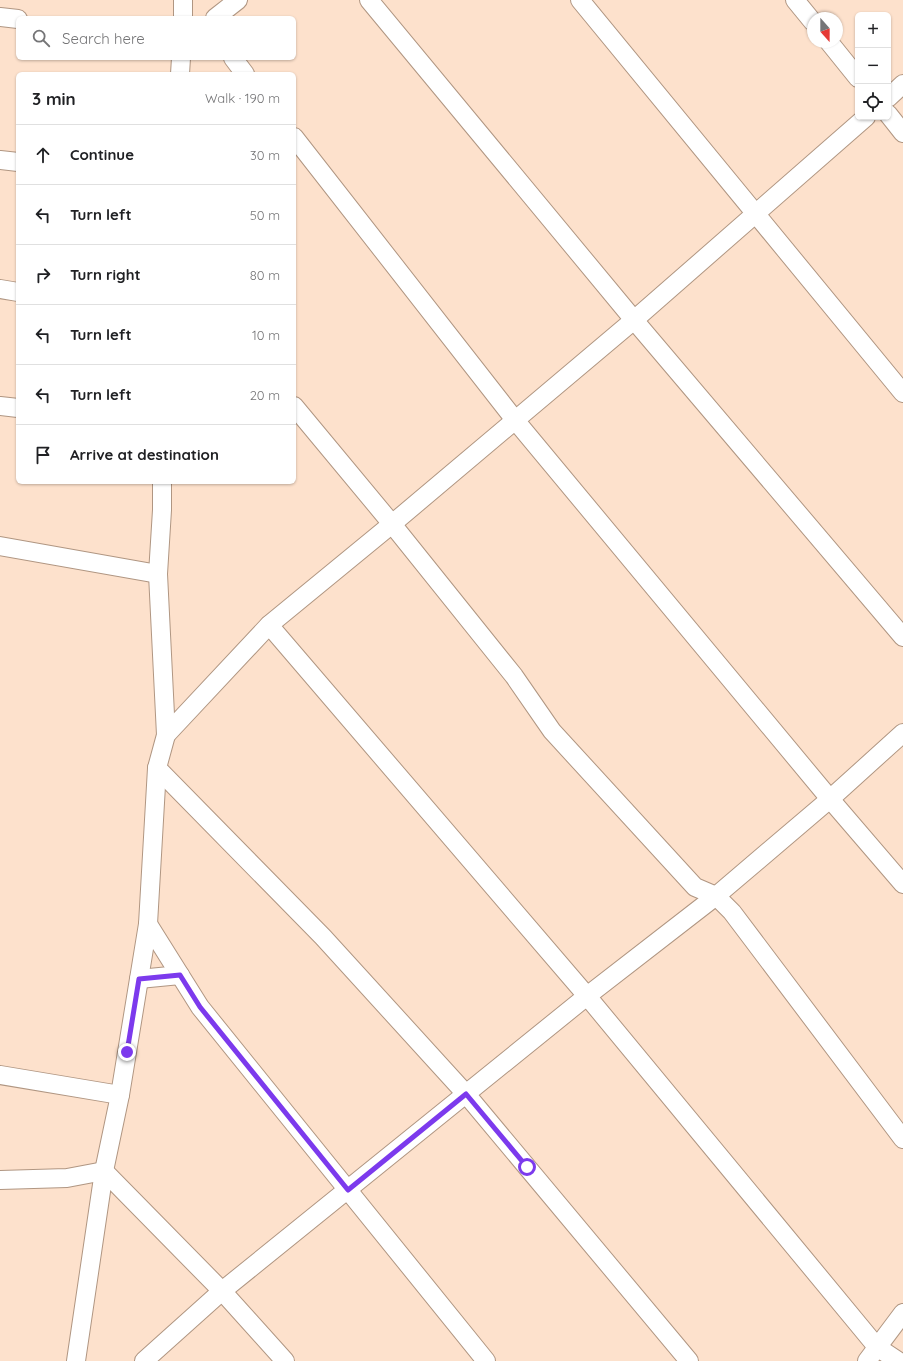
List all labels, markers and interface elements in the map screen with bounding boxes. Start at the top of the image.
north arrow [807,12,843,48]
map controls [855,12,891,120]
button: + [855,12,891,48]
search box [16,16,296,60]
icon: search [30,27,52,49]
text: Search here [62,29,145,48]
button: − [855,48,891,84]
button: locate [855,84,891,120]
text: 3 min [32,88,76,109]
text: Walk · 190 m [205,90,280,106]
icon: ahead [32,144,54,166]
text: Continue [70,145,134,164]
text: 30 m [250,147,280,163]
icon: left [32,204,54,226]
text: Turn left [70,205,132,224]
text: 50 m [250,207,280,223]
icon: right [32,264,54,286]
text: Turn right [70,265,141,284]
text: 80 m [250,267,280,283]
icon: left [32,324,54,346]
text: Turn left [70,325,132,344]
text: 10 m [252,327,280,343]
icon: left [32,384,54,406]
text: Turn left [70,385,132,404]
text: 20 m [250,387,280,403]
icon: arrive [32,444,54,466]
text: Arrive at destination [70,445,219,464]
route end [118,1043,136,1061]
route start [518,1158,536,1176]

